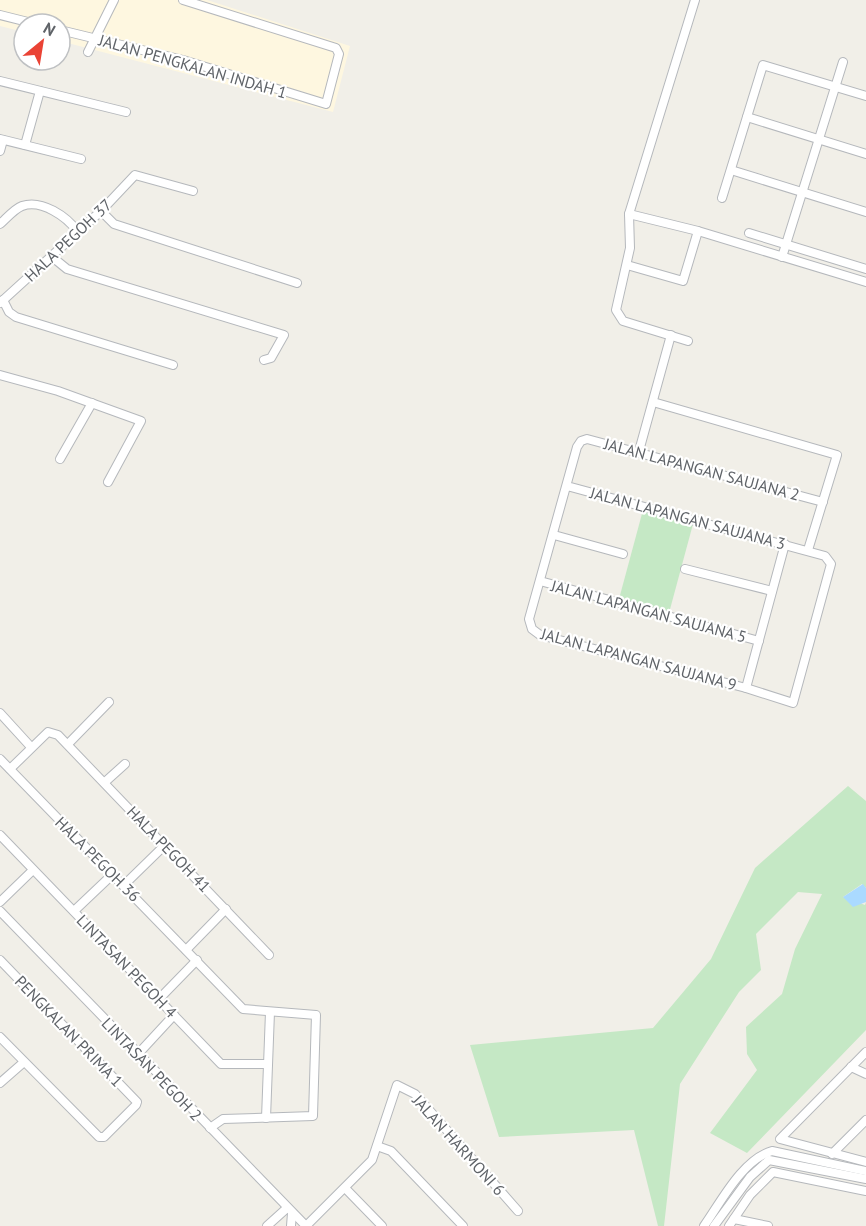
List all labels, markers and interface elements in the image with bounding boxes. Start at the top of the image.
north arrow [12,12,72,72]
text: N [40,18,59,40]
street label: JALAN PENGKALAN INDAH 1 [96,29,289,102]
street label: HALA PEGOH 37 [20,194,116,286]
street label: JALAN LAPANGAN SAUJANA 2 [601,433,802,505]
street label: JALAN LAPANGAN SAUJANA 3 [587,482,788,554]
street label: JALAN LAPANGAN SAUJANA 5 [548,575,749,647]
street label: JALAN LAPANGAN SAUJANA 9 [538,623,739,695]
street label: HALA PEGOH 41 [123,802,215,896]
street label: HALA PEGOH 36 [51,812,145,906]
street label: LINTASAN PEGOH 4 [73,910,182,1022]
street label: PENGKALAN PRIMA 1 [11,971,127,1091]
street label: LINTASAN PEGOH 2 [98,1013,206,1125]
street label: JALAN HARMONI 6 [408,1090,509,1199]

